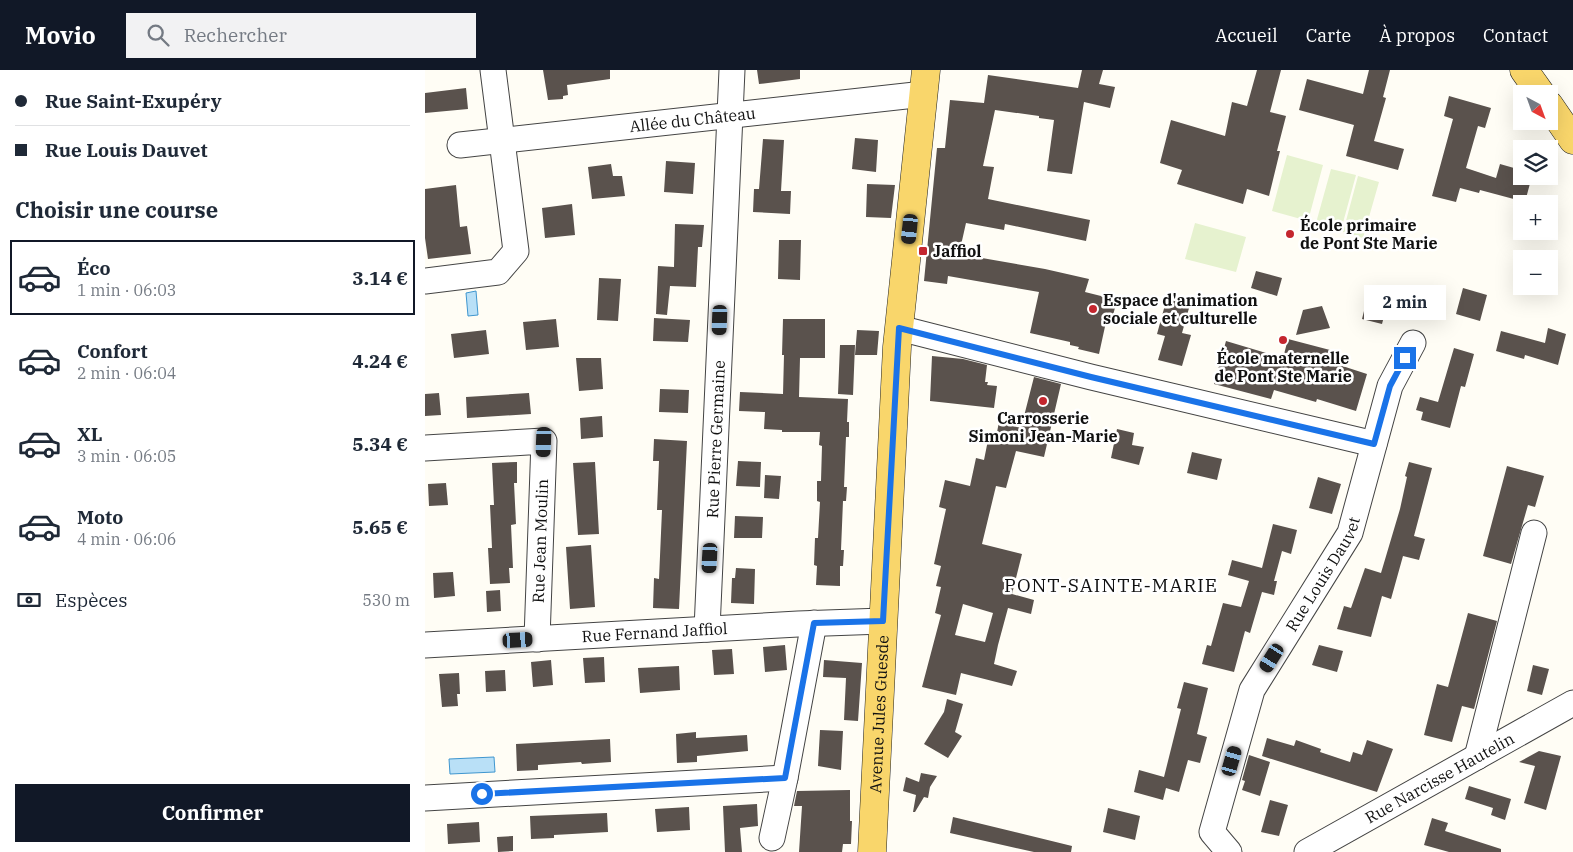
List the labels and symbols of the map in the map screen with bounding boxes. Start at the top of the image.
north arrow [1513,85,1557,130]
street label: Allée du Château [629,103,757,136]
car [900,213,919,245]
place label: École primaire de Pont Ste Marie [1300,214,1438,253]
marker: École primaire de Pont Ste Marie [1284,228,1296,240]
place label: Jaffiol [933,241,982,261]
marker: Jaffiol [917,245,929,257]
callout: 2 min [1364,286,1446,320]
place label: Espace d'animation sociale et culturelle [1103,290,1258,328]
marker: Espace d'animation sociale et culturelle [1087,303,1099,315]
car [711,305,728,335]
marker: École maternelle de Pont Ste Marie [1277,334,1289,346]
place label: École maternelle de Pont Ste Marie [1214,347,1352,386]
route end [1394,347,1416,369]
street label: Rue Pierre Germaine [702,360,729,519]
marker: Carrosserie Simoni Jean-Marie [1037,395,1049,407]
place label: Carrosserie Simoni Jean-Marie [968,408,1118,446]
car [535,427,552,457]
street label: Rue Jean Moulin [528,479,552,603]
street label: Rue Louis Dauvet [1281,514,1364,635]
car [701,543,718,573]
district label: PONT-SAINTE-MARIE [1004,573,1218,597]
street label: Rue Fernand Jaffiol [581,618,728,646]
car [502,632,533,648]
street label: Avenue Jules Guesde [865,635,893,794]
car [1257,641,1286,675]
street label: Rue Narcisse Hautelin [1362,728,1518,827]
car [1220,745,1243,777]
route start [471,783,493,805]

